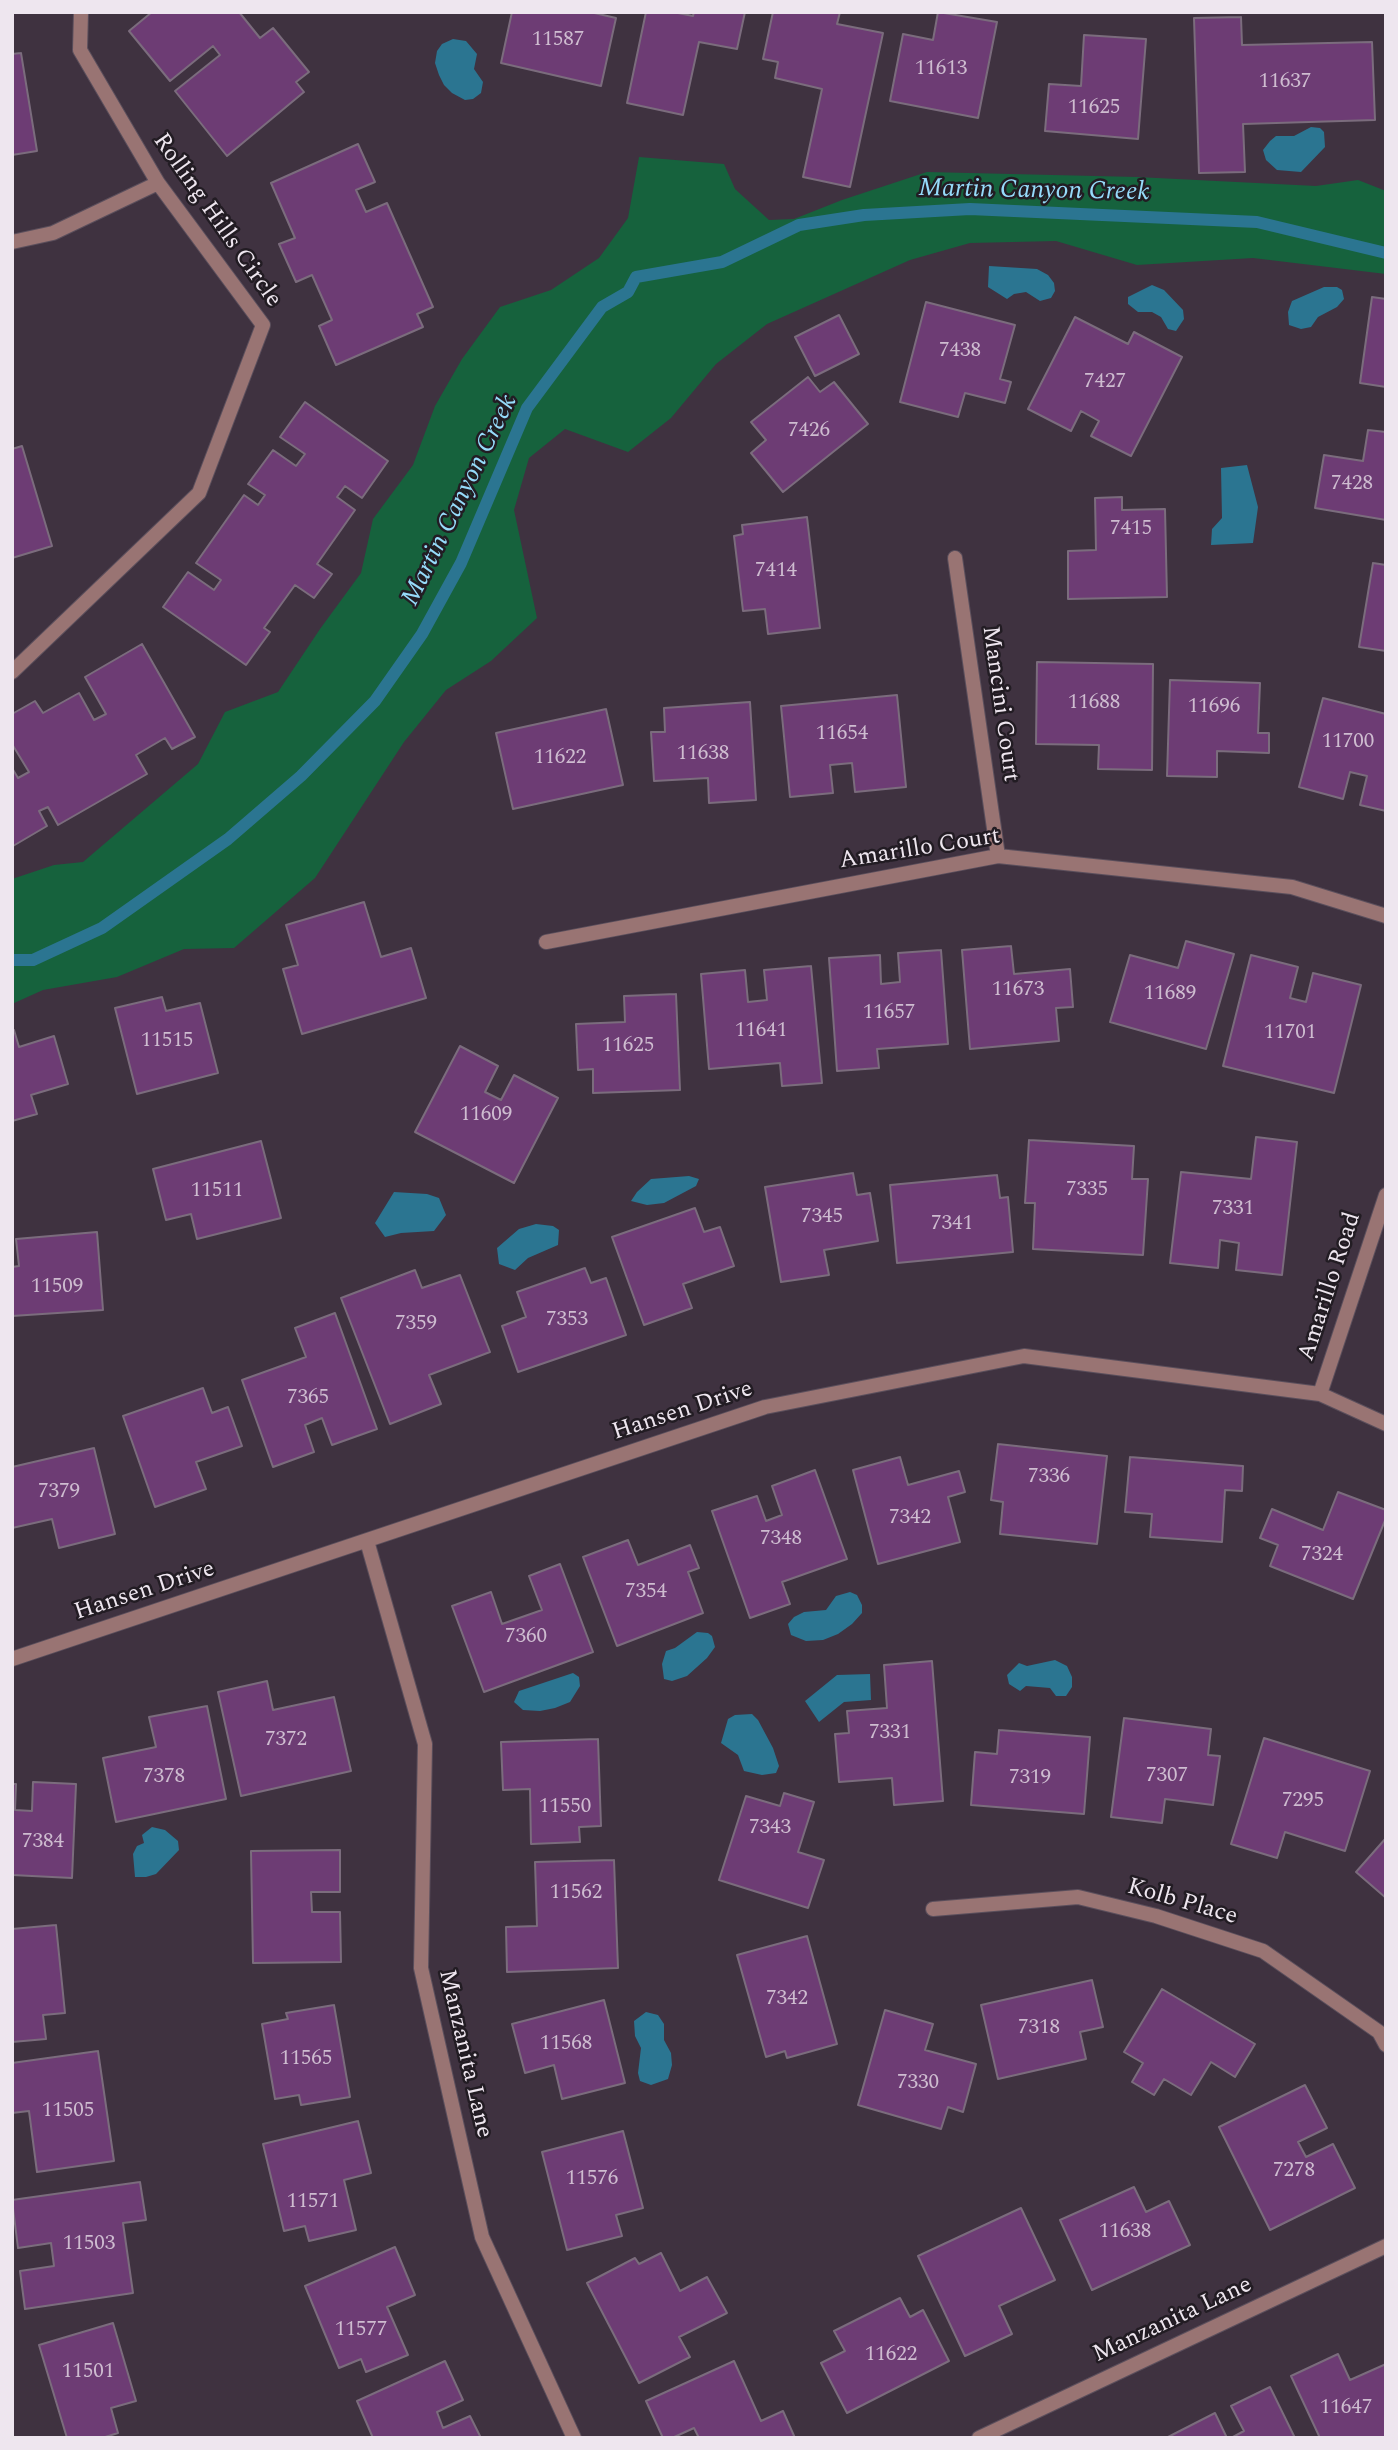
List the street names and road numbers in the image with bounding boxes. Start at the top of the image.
street label: Rolling Hills Circle [145,129,287,313]
street label: Mancini Court [974,624,1024,784]
street label: Amarillo Court [838,823,1002,877]
street label: Amarillo Road [1293,1209,1369,1365]
street label: Hansen Drive [609,1376,757,1448]
street label: Hansen Drive [71,1556,219,1628]
street label: Kolb Place [1124,1874,1240,1932]
street label: Manzanita Lane [431,1967,497,2141]
street label: Manzanita Lane [1089,2272,1257,2370]

